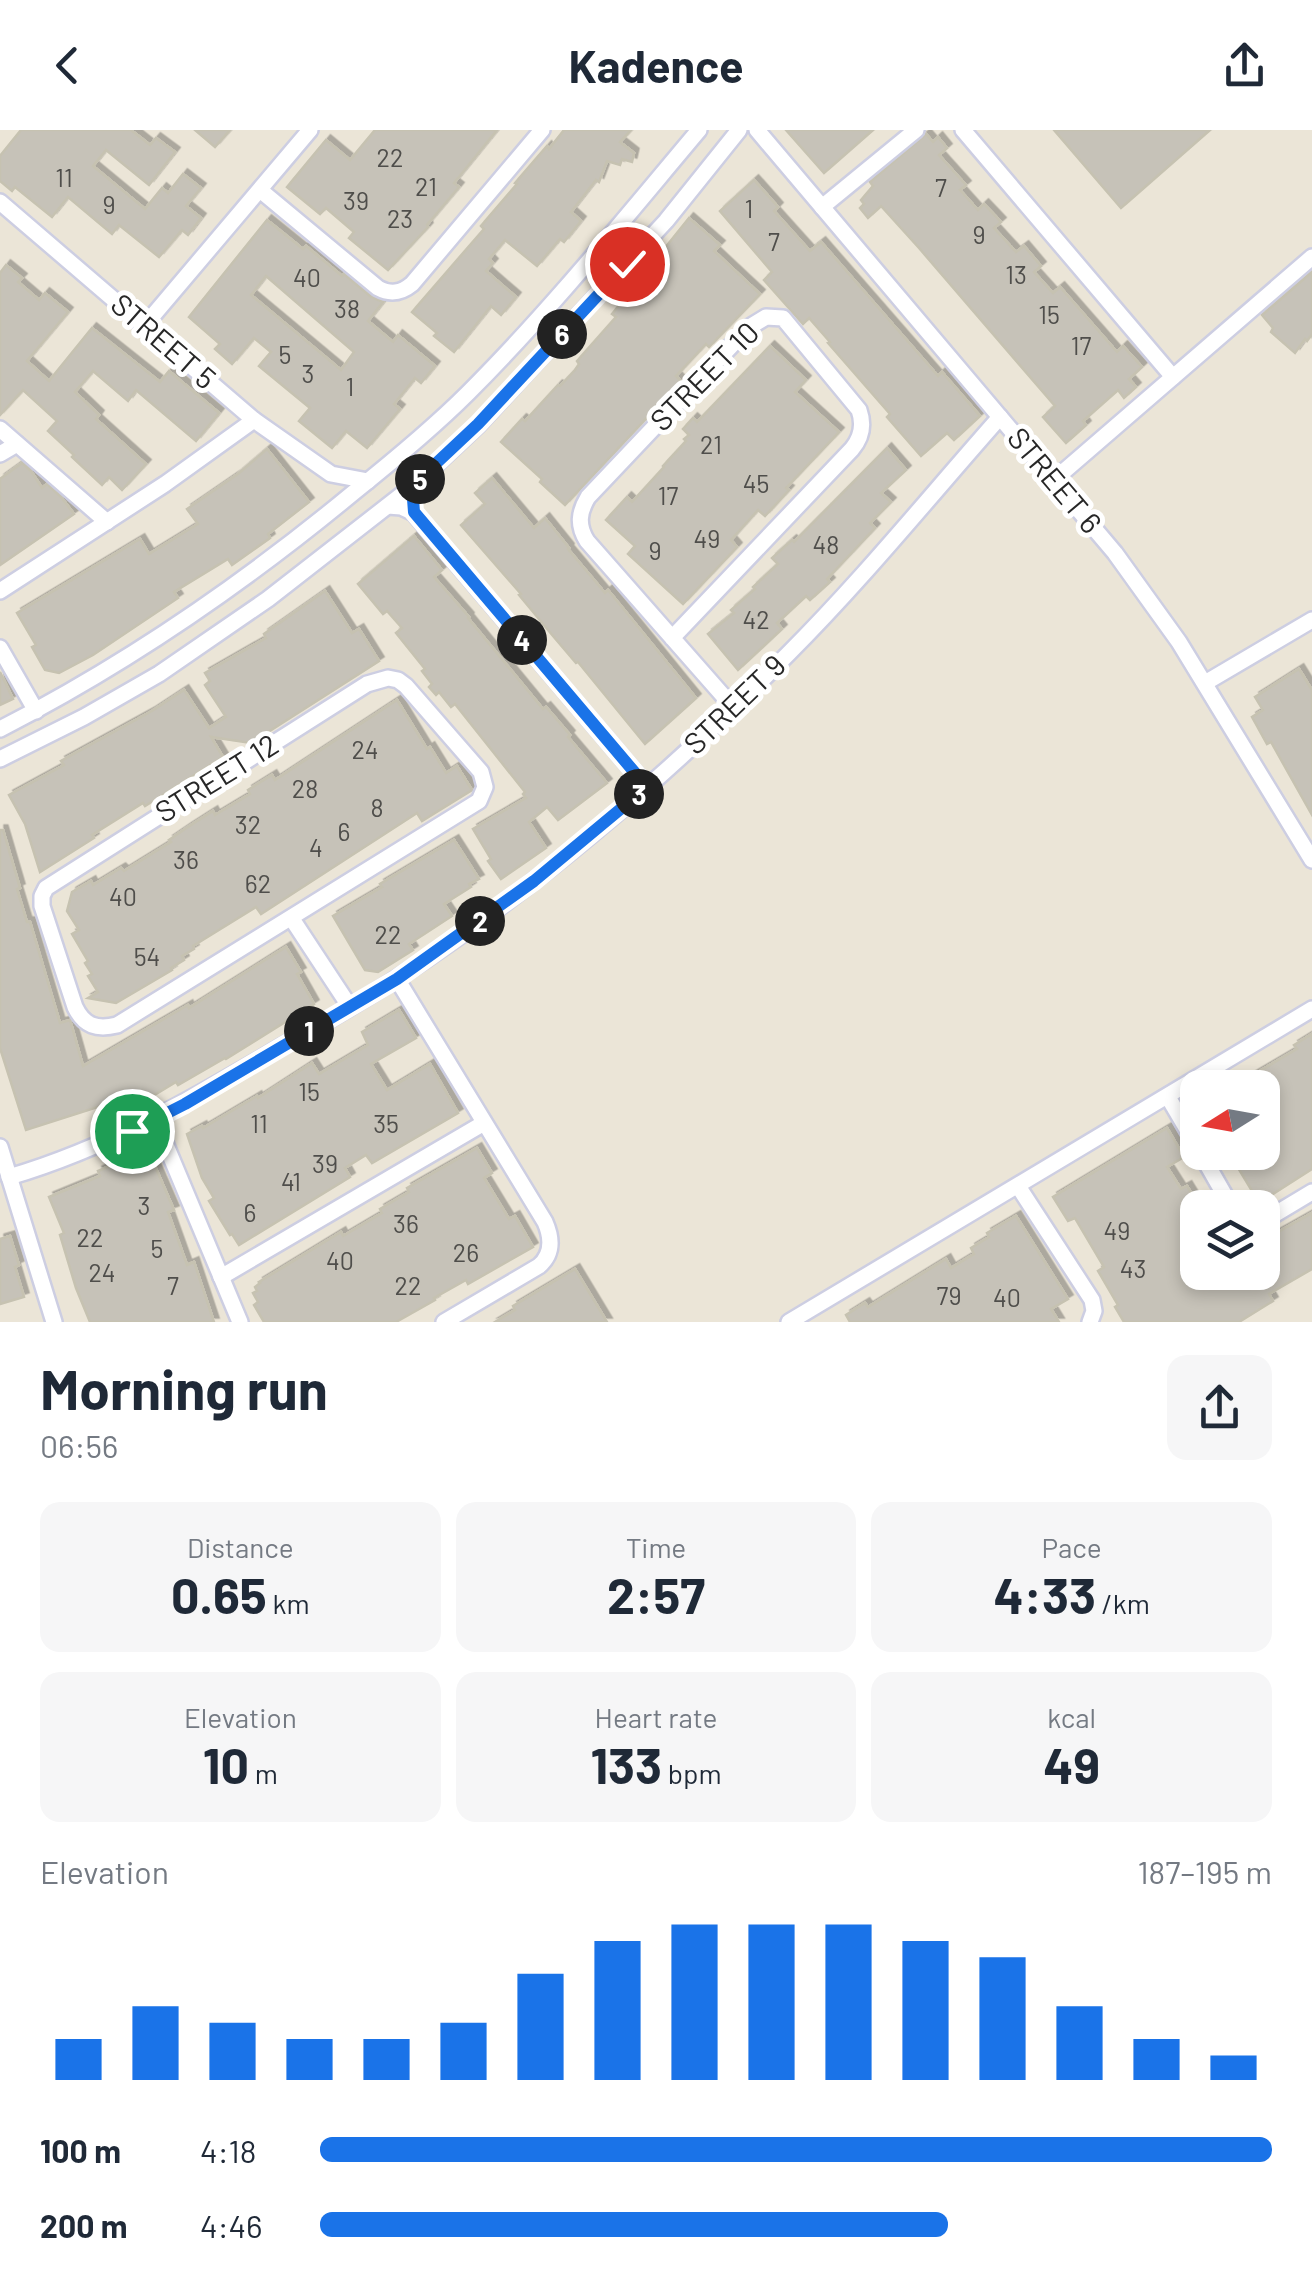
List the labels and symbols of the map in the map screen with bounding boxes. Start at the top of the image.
house number: 22 [377,142,403,172]
house number: 11 [55,162,73,192]
house number: 21 [415,171,437,201]
house number: 7 [935,172,947,202]
house number: 39 [343,185,369,215]
house number: 9 [102,189,116,219]
house number: 1 [745,193,753,223]
house number: 23 [387,203,413,233]
house number: 9 [972,219,986,249]
pin [585,222,670,307]
house number: 7 [768,226,780,256]
house number: 13 [1005,259,1027,289]
house number: 40 [293,262,321,292]
street label: STREET 5 [105,285,224,396]
house number: 38 [334,293,360,323]
house number: 15 [1038,299,1060,329]
pin: 6 [537,309,587,359]
street label: STREET 10 [642,314,766,438]
house number: 17 [1071,330,1091,360]
house number: 5 [279,339,291,369]
house number: 3 [302,358,314,388]
house number: 1 [346,371,354,401]
street label: STREET 6 [1001,419,1110,540]
house number: 21 [700,429,722,459]
pin: 5 [395,454,445,504]
house number: 45 [743,468,769,498]
house number: 17 [658,480,678,510]
house number: 49 [694,523,720,553]
house number: 48 [813,529,839,559]
house number: 9 [648,535,662,565]
house number: 42 [742,604,770,634]
pin: 4 [497,615,547,665]
street label: STREET 9 [675,646,792,761]
street label: STREET 12 [148,725,284,829]
house number: 24 [351,734,379,764]
pin: 3 [614,769,664,819]
house number: 28 [292,773,318,803]
house number: 8 [370,792,384,822]
house number: 32 [235,809,261,839]
house number: 6 [338,816,350,846]
house number: 4 [309,832,323,862]
house number: 36 [173,844,199,874]
house number: 62 [245,868,271,898]
house number: 40 [109,881,137,911]
pin: 2 [455,896,505,946]
house number: 22 [375,919,401,949]
house number: 54 [134,941,160,971]
pin: 1 [284,1006,334,1056]
north arrow [1180,1070,1280,1170]
house number: 15 [298,1076,320,1106]
pin [90,1089,175,1174]
house number: 11 [250,1108,268,1138]
house number: 35 [373,1108,399,1138]
house number: 39 [312,1148,338,1178]
house number: 41 [281,1166,301,1196]
house number: 3 [138,1190,150,1220]
house number: 6 [244,1197,256,1227]
house number: 36 [393,1208,419,1238]
house number: 49 [1104,1215,1130,1245]
house number: 22 [77,1222,103,1252]
house number: 5 [151,1233,163,1263]
house number: 26 [453,1237,479,1267]
house number: 40 [326,1245,354,1275]
house number: 43 [1120,1253,1146,1283]
house number: 24 [88,1257,116,1287]
house number: 7 [167,1270,179,1300]
house number: 22 [395,1270,421,1300]
house number: 79 [937,1280,961,1310]
house number: 40 [993,1282,1021,1312]

